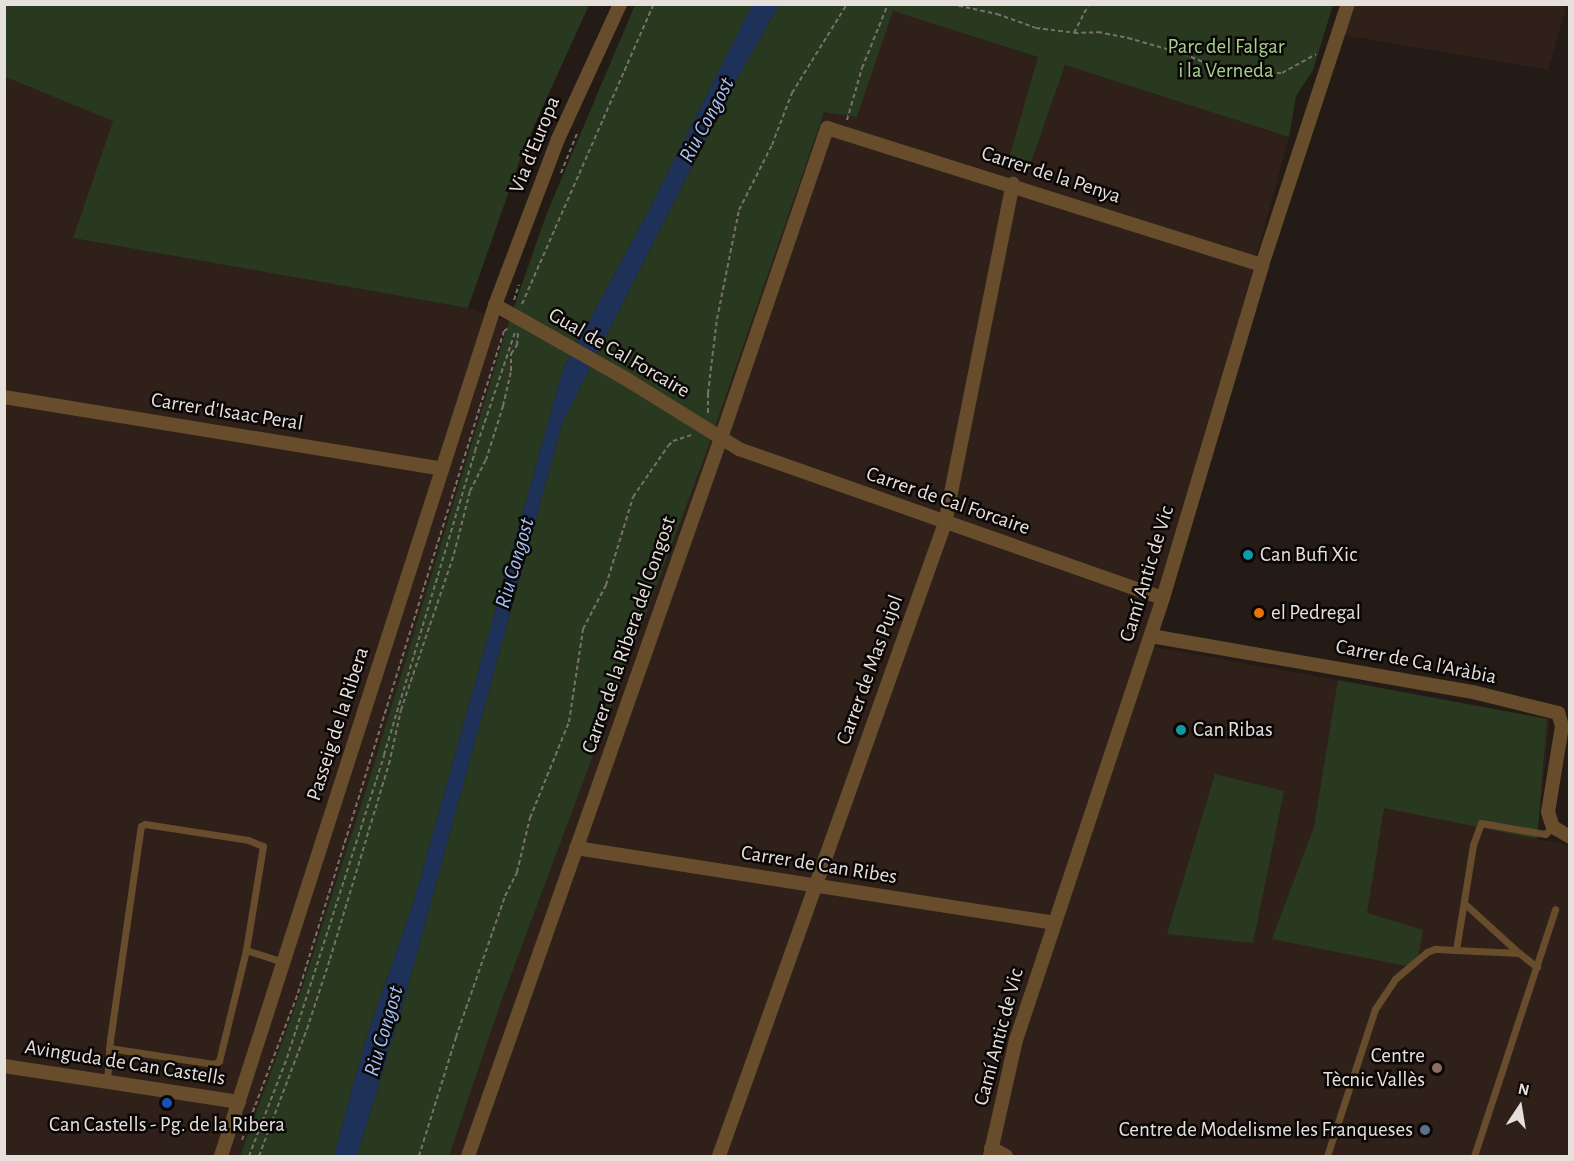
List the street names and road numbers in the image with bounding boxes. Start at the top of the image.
street label: Via d'Europa [504,93,566,197]
street label: Carrer de la Penya [978,141,1124,209]
street label: Gual de Cal Forcaire [544,302,694,404]
street label: Carrer d'Isaac Peral [149,388,305,436]
street label: Carrer de Cal Forcaire [863,461,1033,541]
street label: Camí Antic de Vic [1114,503,1180,645]
street label: Carrer de la Ribera del Congost [577,513,681,757]
street label: Carrer de Mas Pujol [831,592,909,748]
street label: Carrer de Ca l'Aràbia [1333,634,1499,690]
street label: Passeig de la Ribera [301,644,375,804]
street label: Carrer de Can Ribes [739,840,899,890]
street label: Camí Antic de Vic [969,966,1029,1108]
street label: Avinguda de Can Castells [23,1035,227,1091]

